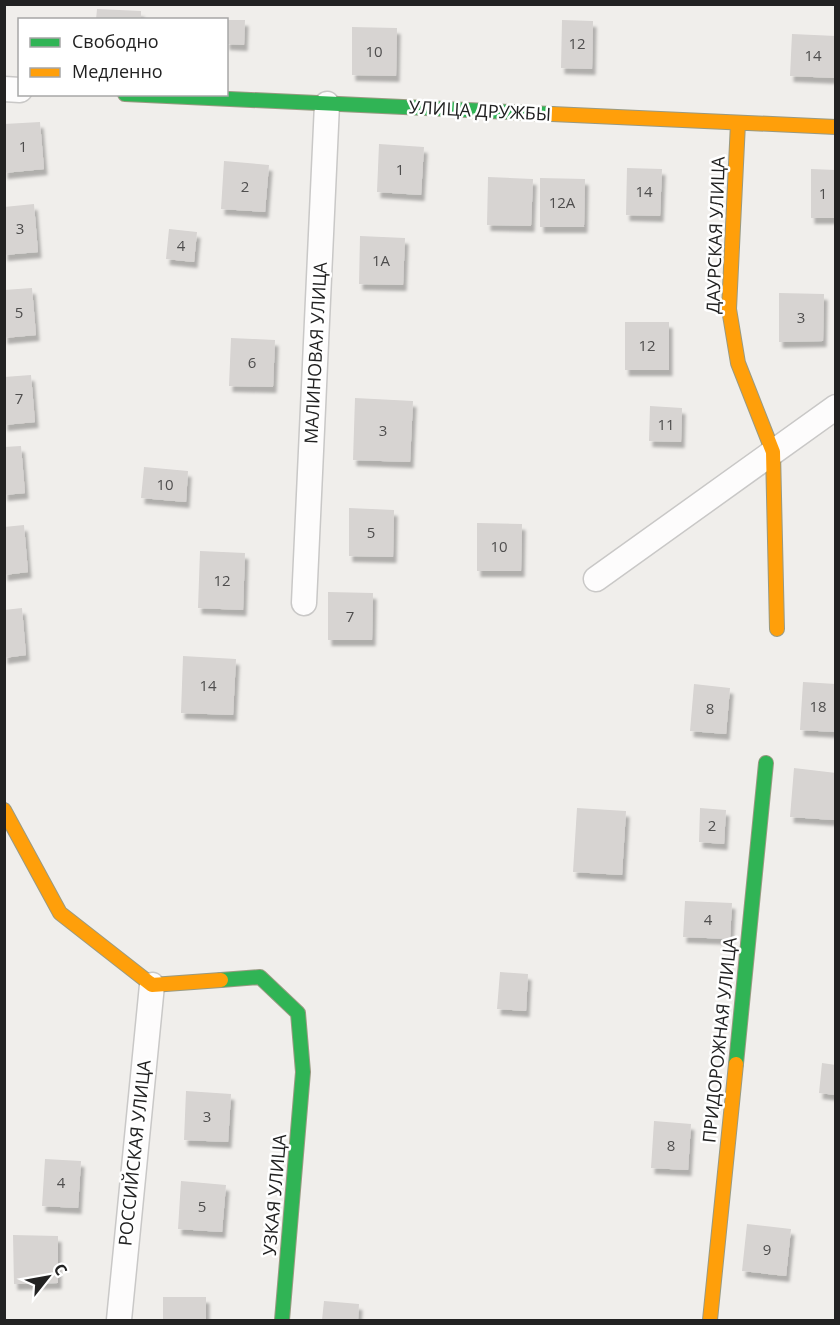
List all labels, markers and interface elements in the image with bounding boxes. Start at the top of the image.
legend [18,18,228,96]
text: Свободно [72,29,159,53]
house number: 12 [568,33,586,53]
house number: 10 [365,41,383,61]
house number: 14 [804,45,822,65]
text: Медленно [72,59,163,83]
street label: УЛИЦА ДРУЖБЫ [408,94,552,126]
house number: 1 [19,136,27,156]
street label: ДАУРСКАЯ УЛИЦА [700,155,730,314]
house number: 1 [396,159,404,179]
house number: 2 [241,176,249,196]
house number: 14 [635,181,653,201]
house number: 1 [819,183,827,203]
house number: 12А [549,192,576,212]
house number: 3 [16,218,24,238]
house number: 4 [177,235,186,255]
house number: 1А [372,250,391,270]
street label: МАЛИНОВАЯ УЛИЦА [298,261,332,445]
house number: 5 [15,302,23,322]
house number: 3 [797,307,805,327]
house number: 12 [638,335,656,355]
house number: 6 [248,352,256,372]
house number: 7 [15,388,23,408]
house number: 11 [657,414,675,434]
house number: 3 [379,420,387,440]
house number: 10 [156,474,174,494]
house number: 5 [367,522,375,542]
house number: 10 [490,536,508,556]
house number: 12 [213,570,231,590]
house number: 7 [346,606,354,626]
house number: 14 [199,675,217,695]
house number: 18 [809,696,827,716]
house number: 8 [706,698,714,718]
house number: 2 [708,815,716,835]
house number: 4 [704,909,713,929]
street label: ПРИДОРОЖНАЯ УЛИЦА [696,935,742,1144]
street label: РОССИЙСКАЯ УЛИЦА [112,1058,156,1247]
house number: 3 [203,1106,211,1126]
street label: УЗКАЯ УЛИЦА [257,1132,291,1257]
house number: 8 [667,1135,675,1155]
house number: 4 [57,1172,66,1192]
house number: 5 [198,1196,206,1216]
house number: 9 [763,1239,771,1259]
north arrow [18,1247,78,1307]
text: С [49,1259,73,1279]

